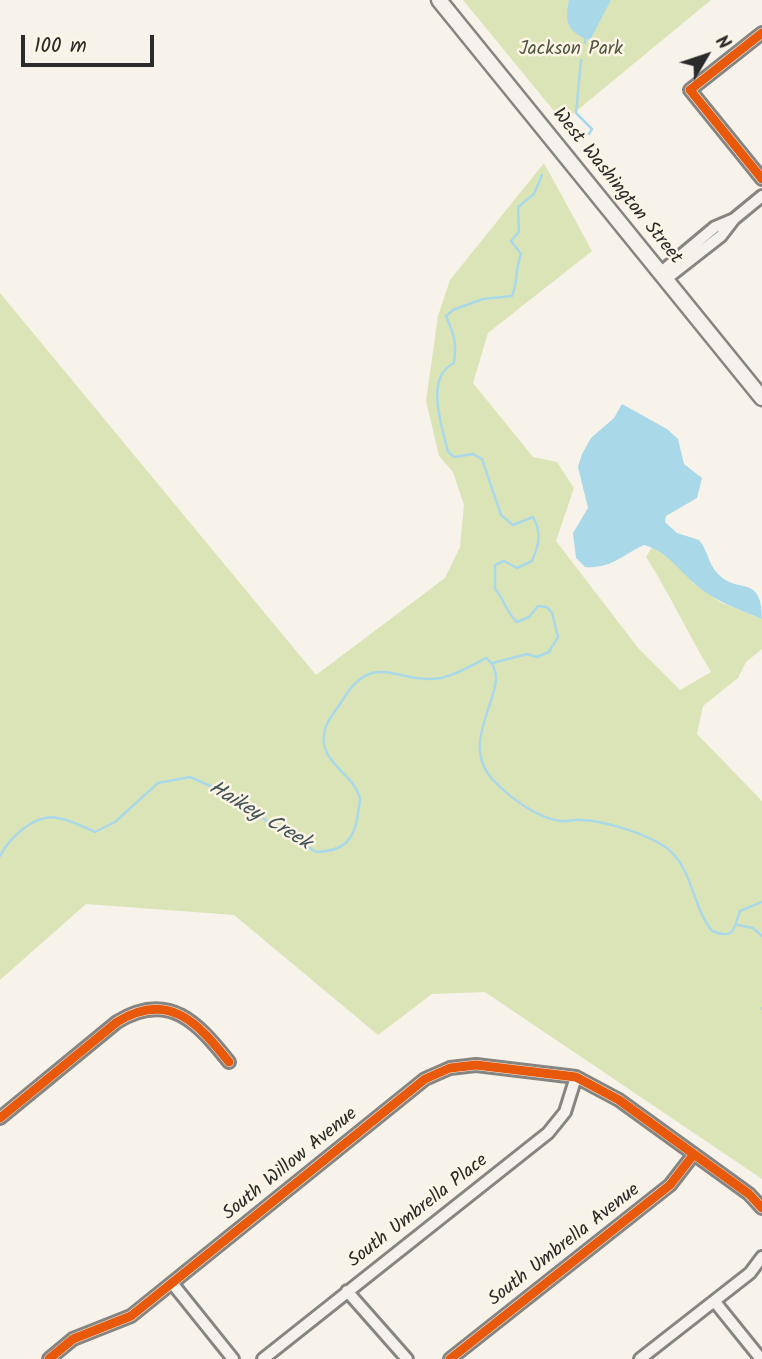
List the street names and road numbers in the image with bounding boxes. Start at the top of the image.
street label: West Washington Street [546,104,686,270]
street label: South Willow Avenue [219,1104,363,1226]
street label: South Umbrella Place [345,1150,493,1274]
street label: South Umbrella Avenue [485,1180,645,1312]

